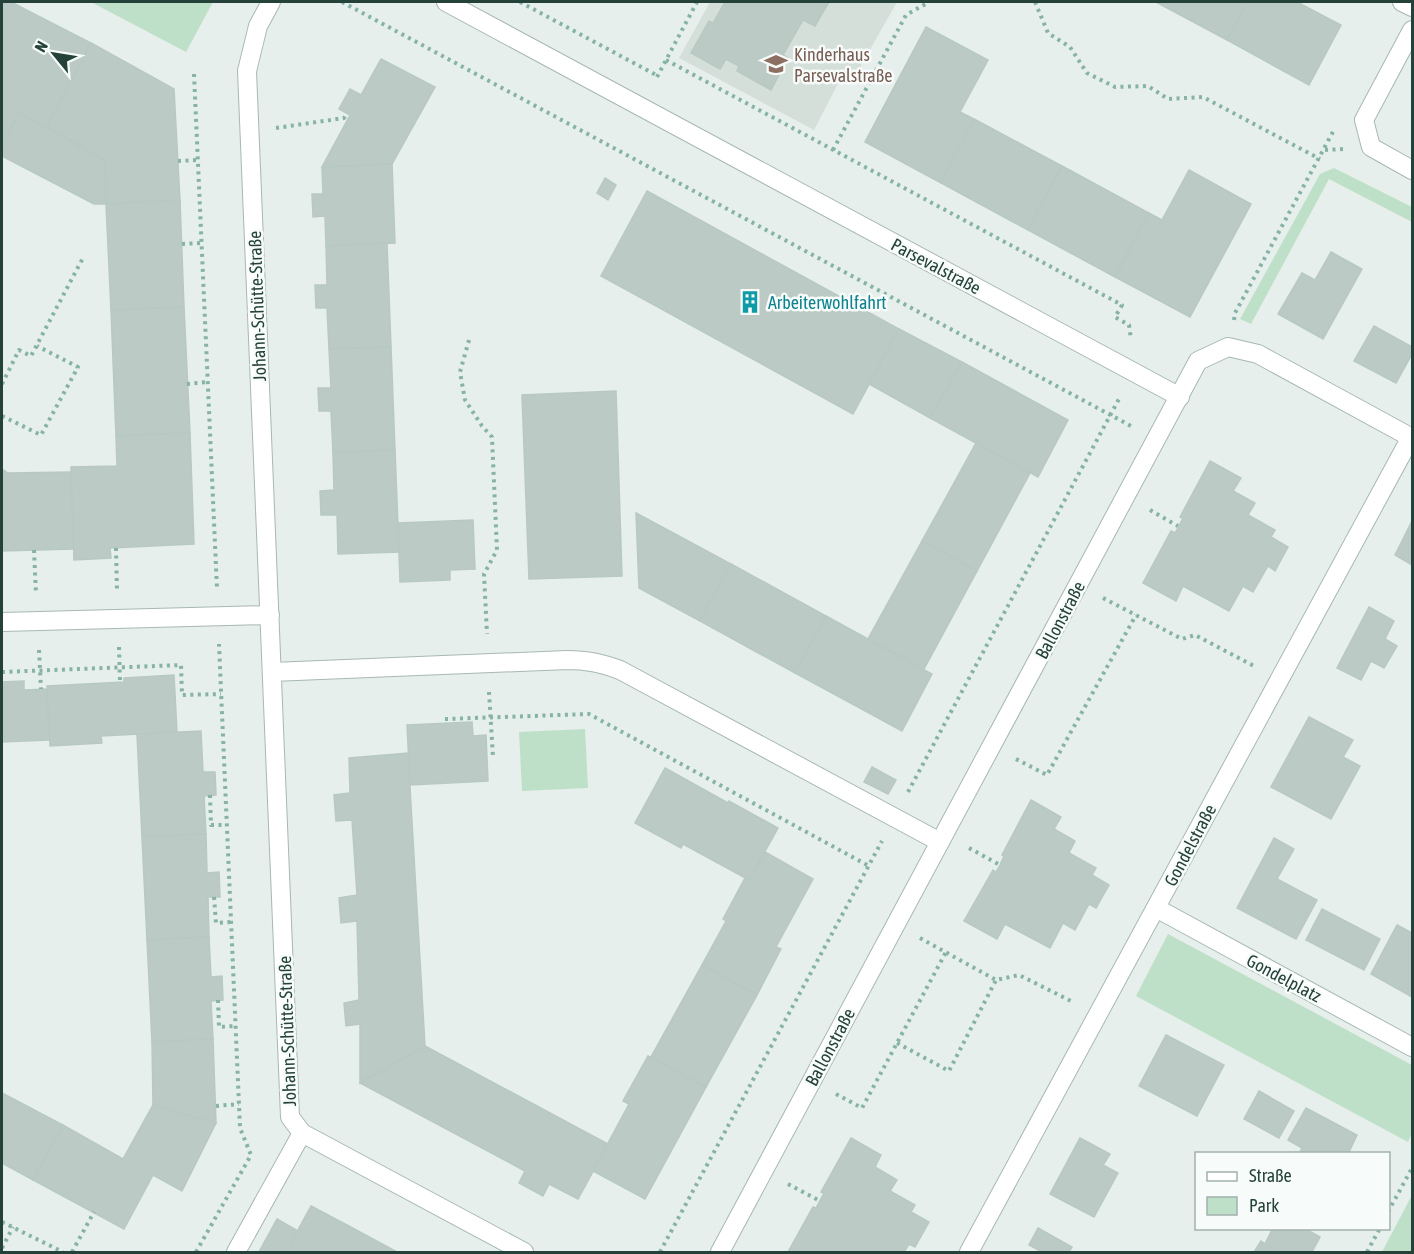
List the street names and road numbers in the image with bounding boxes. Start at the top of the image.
street label: Johann-Schütte-Straße [244,230,270,382]
street label: Parsevalstraße [888,234,984,298]
street label: Ballonstraße [1031,578,1089,662]
street label: Gondelstraße [1160,800,1220,890]
street label: Gondelplatz [1243,950,1325,1007]
street label: Johann-Schütte-Straße [274,955,300,1107]
street label: Ballonstraße [801,1005,859,1089]

